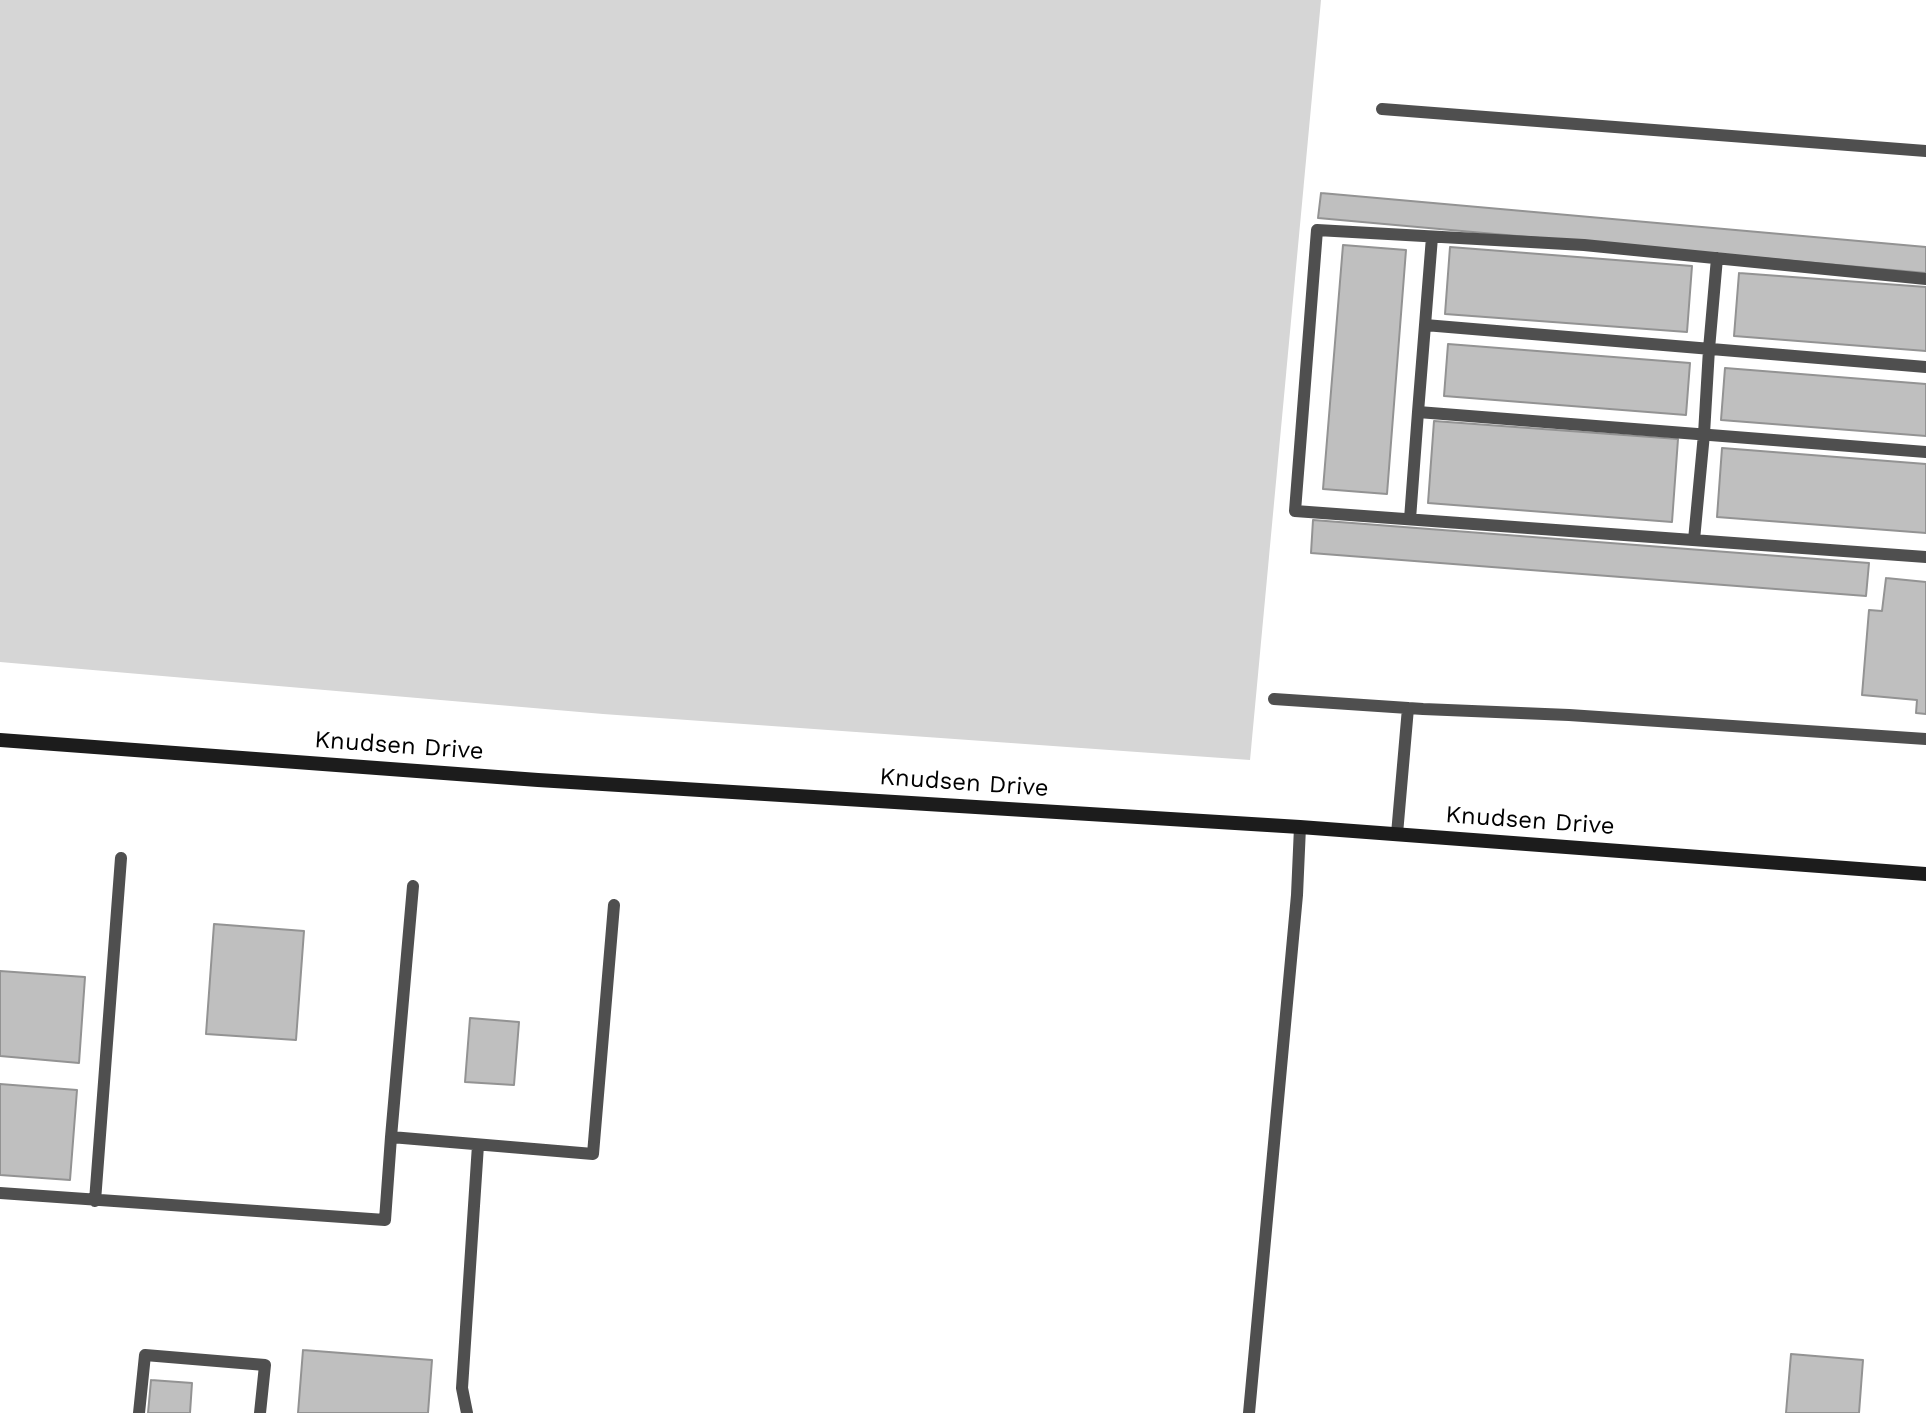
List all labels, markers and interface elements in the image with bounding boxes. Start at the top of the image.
street label: Knudsen Drive [313,726,485,766]
street label: Knudsen Drive [878,763,1050,803]
street label: Knudsen Drive [1444,801,1616,841]

